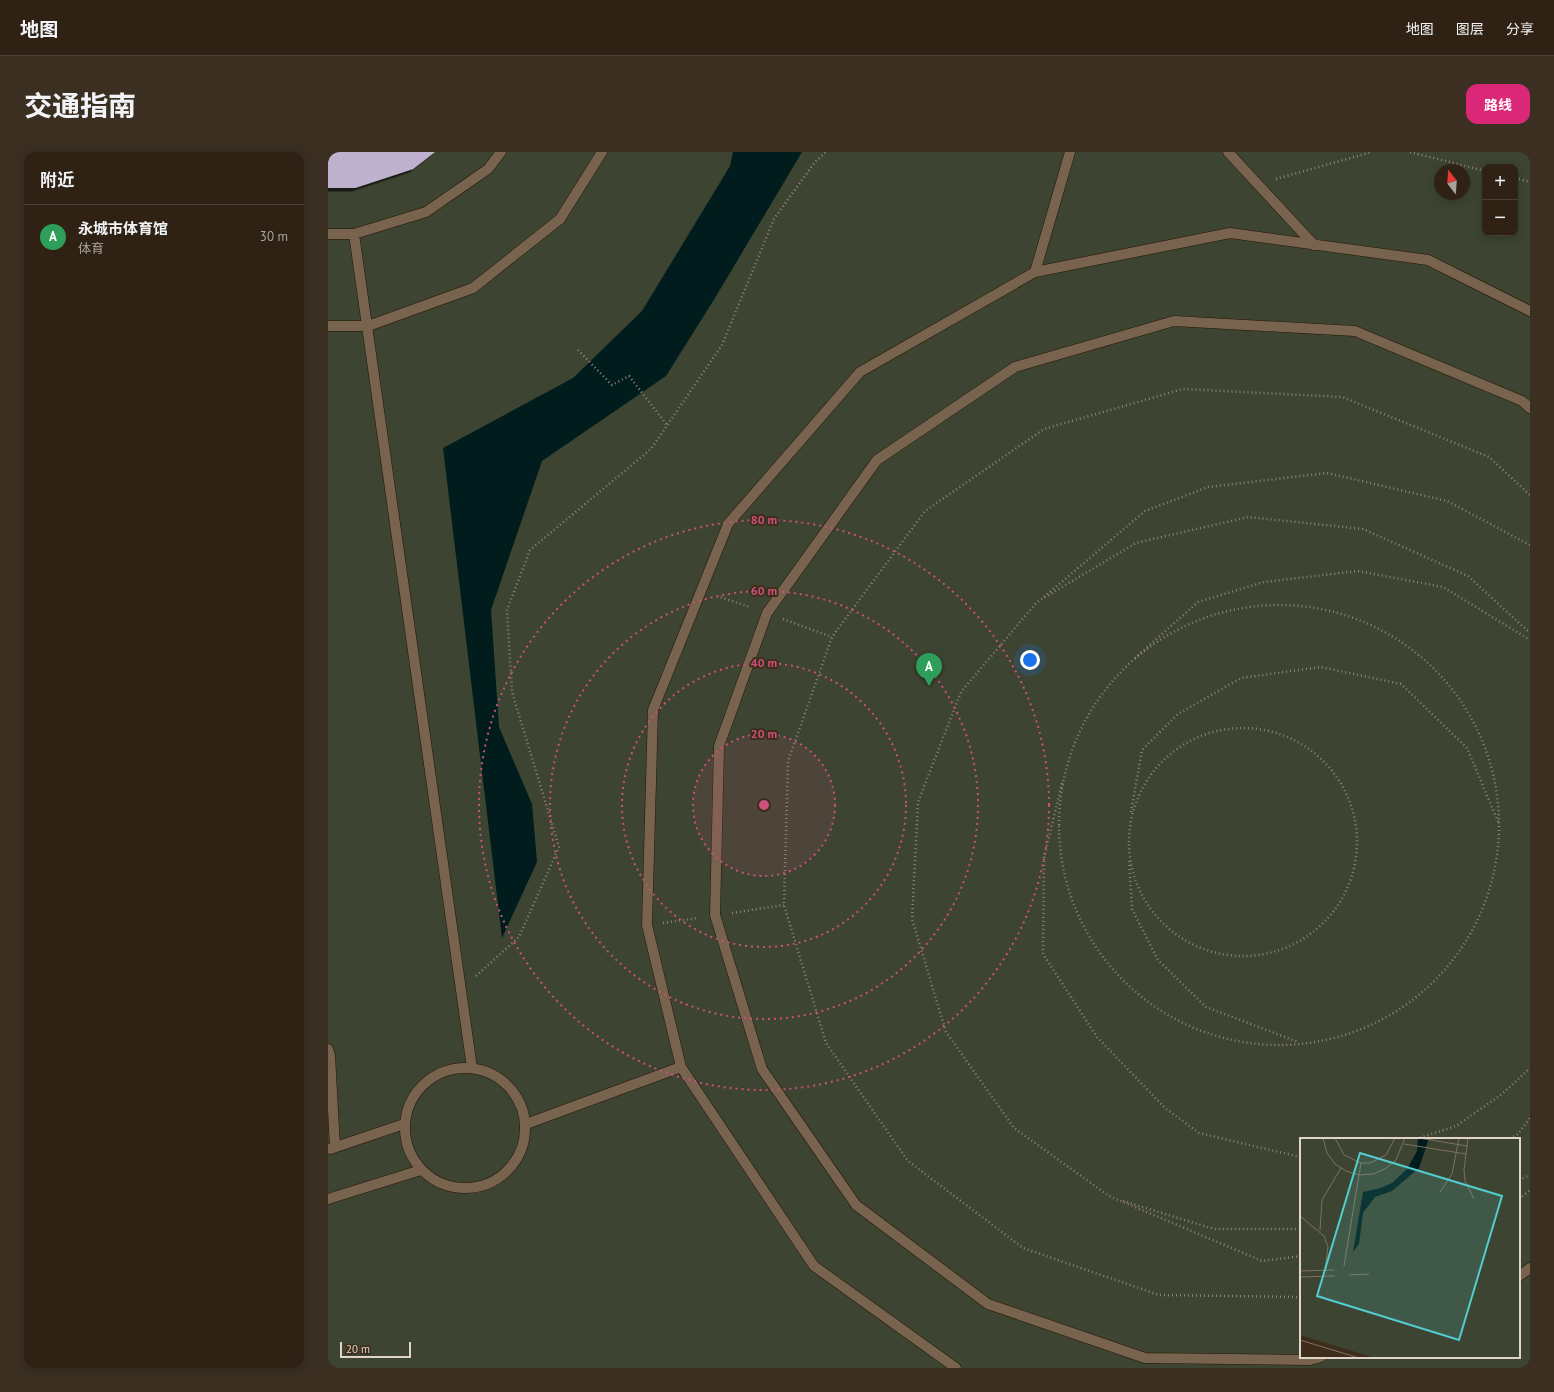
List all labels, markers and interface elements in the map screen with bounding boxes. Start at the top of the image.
text: 地图 [20,17,58,41]
text: 地图 [1406,20,1434,38]
text: 图层 [1456,20,1484,38]
text: 分享 [1506,20,1534,38]
button: 路线 [1466,84,1530,124]
text: 交通指南 [24,87,136,124]
north arrow [1434,164,1470,200]
map controls [1482,164,1518,236]
button: + [1482,164,1518,200]
text: 附近 [40,169,74,191]
button: − [1482,200,1518,236]
text: 永城市体育馆 [78,219,168,238]
text: A [49,228,57,245]
text: 30 m [260,228,288,245]
text: 体育 [78,240,104,257]
text: 80 m [751,512,777,527]
text: 60 m [751,583,777,598]
your location [1020,650,1040,670]
pin: A [916,653,942,686]
text: 40 m [751,655,777,670]
text: 20 m [751,726,777,741]
centre of rings [757,798,771,812]
inset map [1300,1138,1520,1358]
scale bar [340,1340,411,1359]
text: 20 m [346,1342,370,1356]

